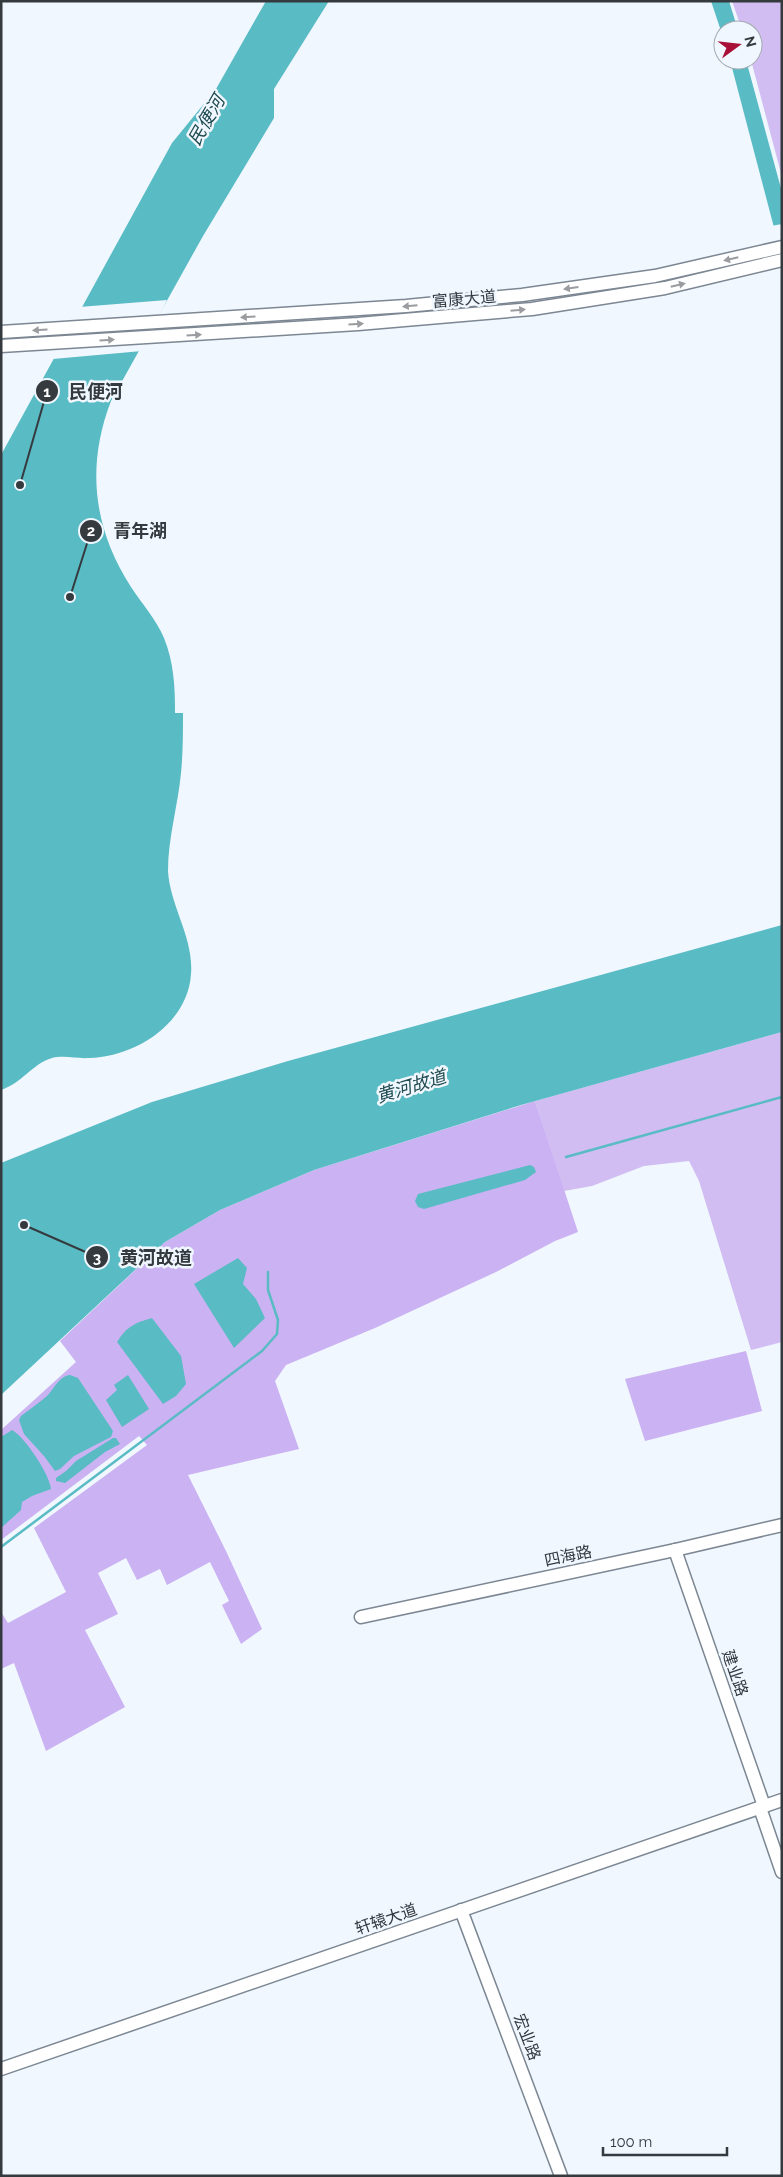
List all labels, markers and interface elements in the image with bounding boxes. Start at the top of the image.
north arrow [713,20,763,70]
text: N [741,34,760,49]
water label: 民便河 [183,89,230,149]
one-way arrow [723,255,738,263]
one-way arrow [671,281,686,289]
one-way arrow [563,284,579,292]
street label: 富康大道 [431,287,497,311]
one-way arrow [401,302,417,310]
one-way arrow [510,306,526,314]
one-way arrow [239,313,255,321]
one-way arrow [348,320,364,328]
one-way arrow [31,326,47,334]
one-way arrow [186,330,202,338]
one-way arrow [99,335,115,343]
callout: 民便河 [34,375,133,408]
text: 民便河 [69,381,123,402]
text: 1 [43,383,51,401]
callout: 青年湖 [78,515,177,548]
text: 青年湖 [113,520,167,541]
text: 2 [87,522,95,540]
water label: 黄河故道 [374,1065,451,1107]
callout: 黄河故道 [85,1241,202,1274]
text: 黄河故道 [120,1247,192,1268]
text: 3 [93,1249,101,1267]
street label: 四海路 [543,1542,593,1570]
street label: 建业路 [718,1647,752,1699]
street label: 轩辕大道 [353,1900,419,1938]
street label: 宏业路 [510,2011,544,2063]
scale bar [603,2124,727,2156]
text: 100 m [610,2133,652,2151]

